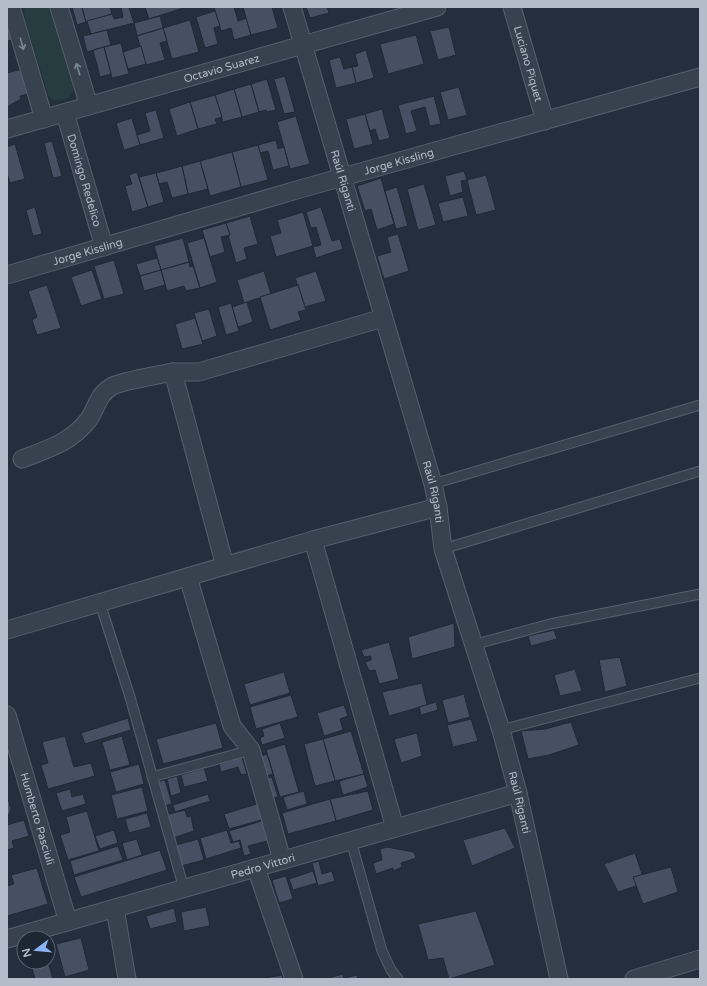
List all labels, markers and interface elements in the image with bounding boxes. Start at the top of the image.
street label: Luciano Piquet [511,24,545,103]
one-way arrow [19,38,26,51]
street label: Octavio Suarez [182,52,262,86]
one-way arrow [74,62,81,75]
street label: Domingo Redelico [64,132,104,229]
street label: Jorge Kissling [363,146,435,178]
street label: Raúl Riganti [328,148,358,213]
street label: Jorge Kissling [51,235,124,268]
street label: Raúl Riganti [419,459,446,524]
street label: Raúl Riganti [505,770,533,835]
street label: Humberto Pasciuli [17,771,57,866]
street label: Pedro Vittori [229,851,297,882]
north arrow [16,930,56,970]
text: N [19,947,34,959]

